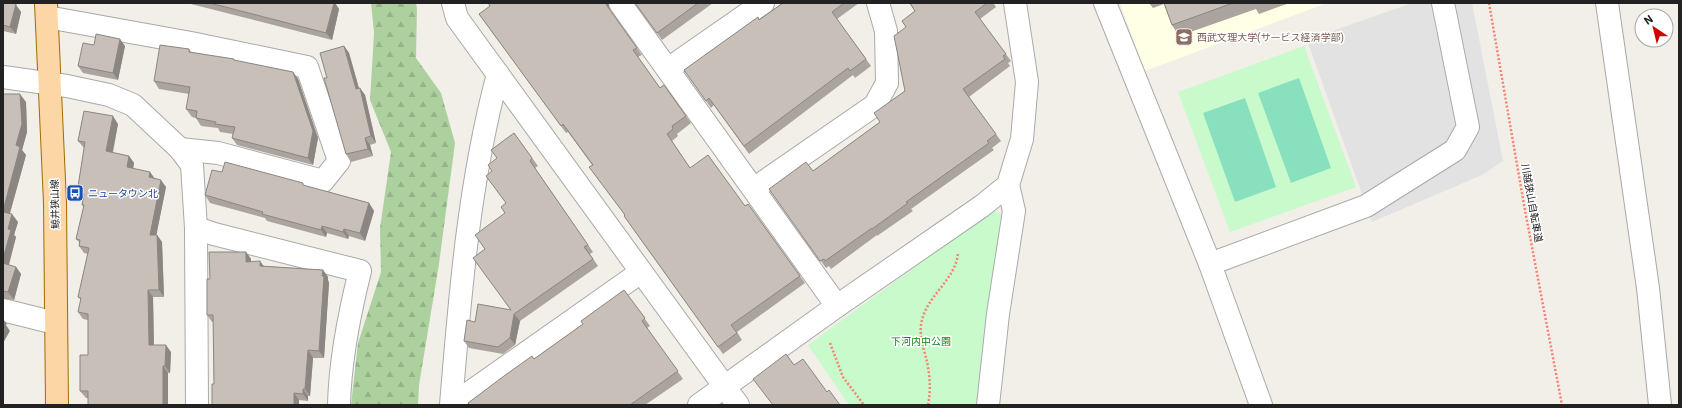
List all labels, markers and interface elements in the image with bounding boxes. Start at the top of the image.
north arrow [1634,8,1674,48]
text: N [1642,13,1656,28]
school or university icon: 西武文理大学(サービス経済学部) [1174,27,1194,47]
place label: 西武文理大学(サービス経済学部) [1197,32,1344,44]
street label: 川越狭山自転車道 [1520,163,1544,243]
street label: 鯨井狭山線 [49,179,61,229]
bus stop icon: ニュータウン北 [65,183,85,203]
place label: ニュータウン北 [88,188,158,199]
park label: 下河内中公園 [891,336,951,347]

